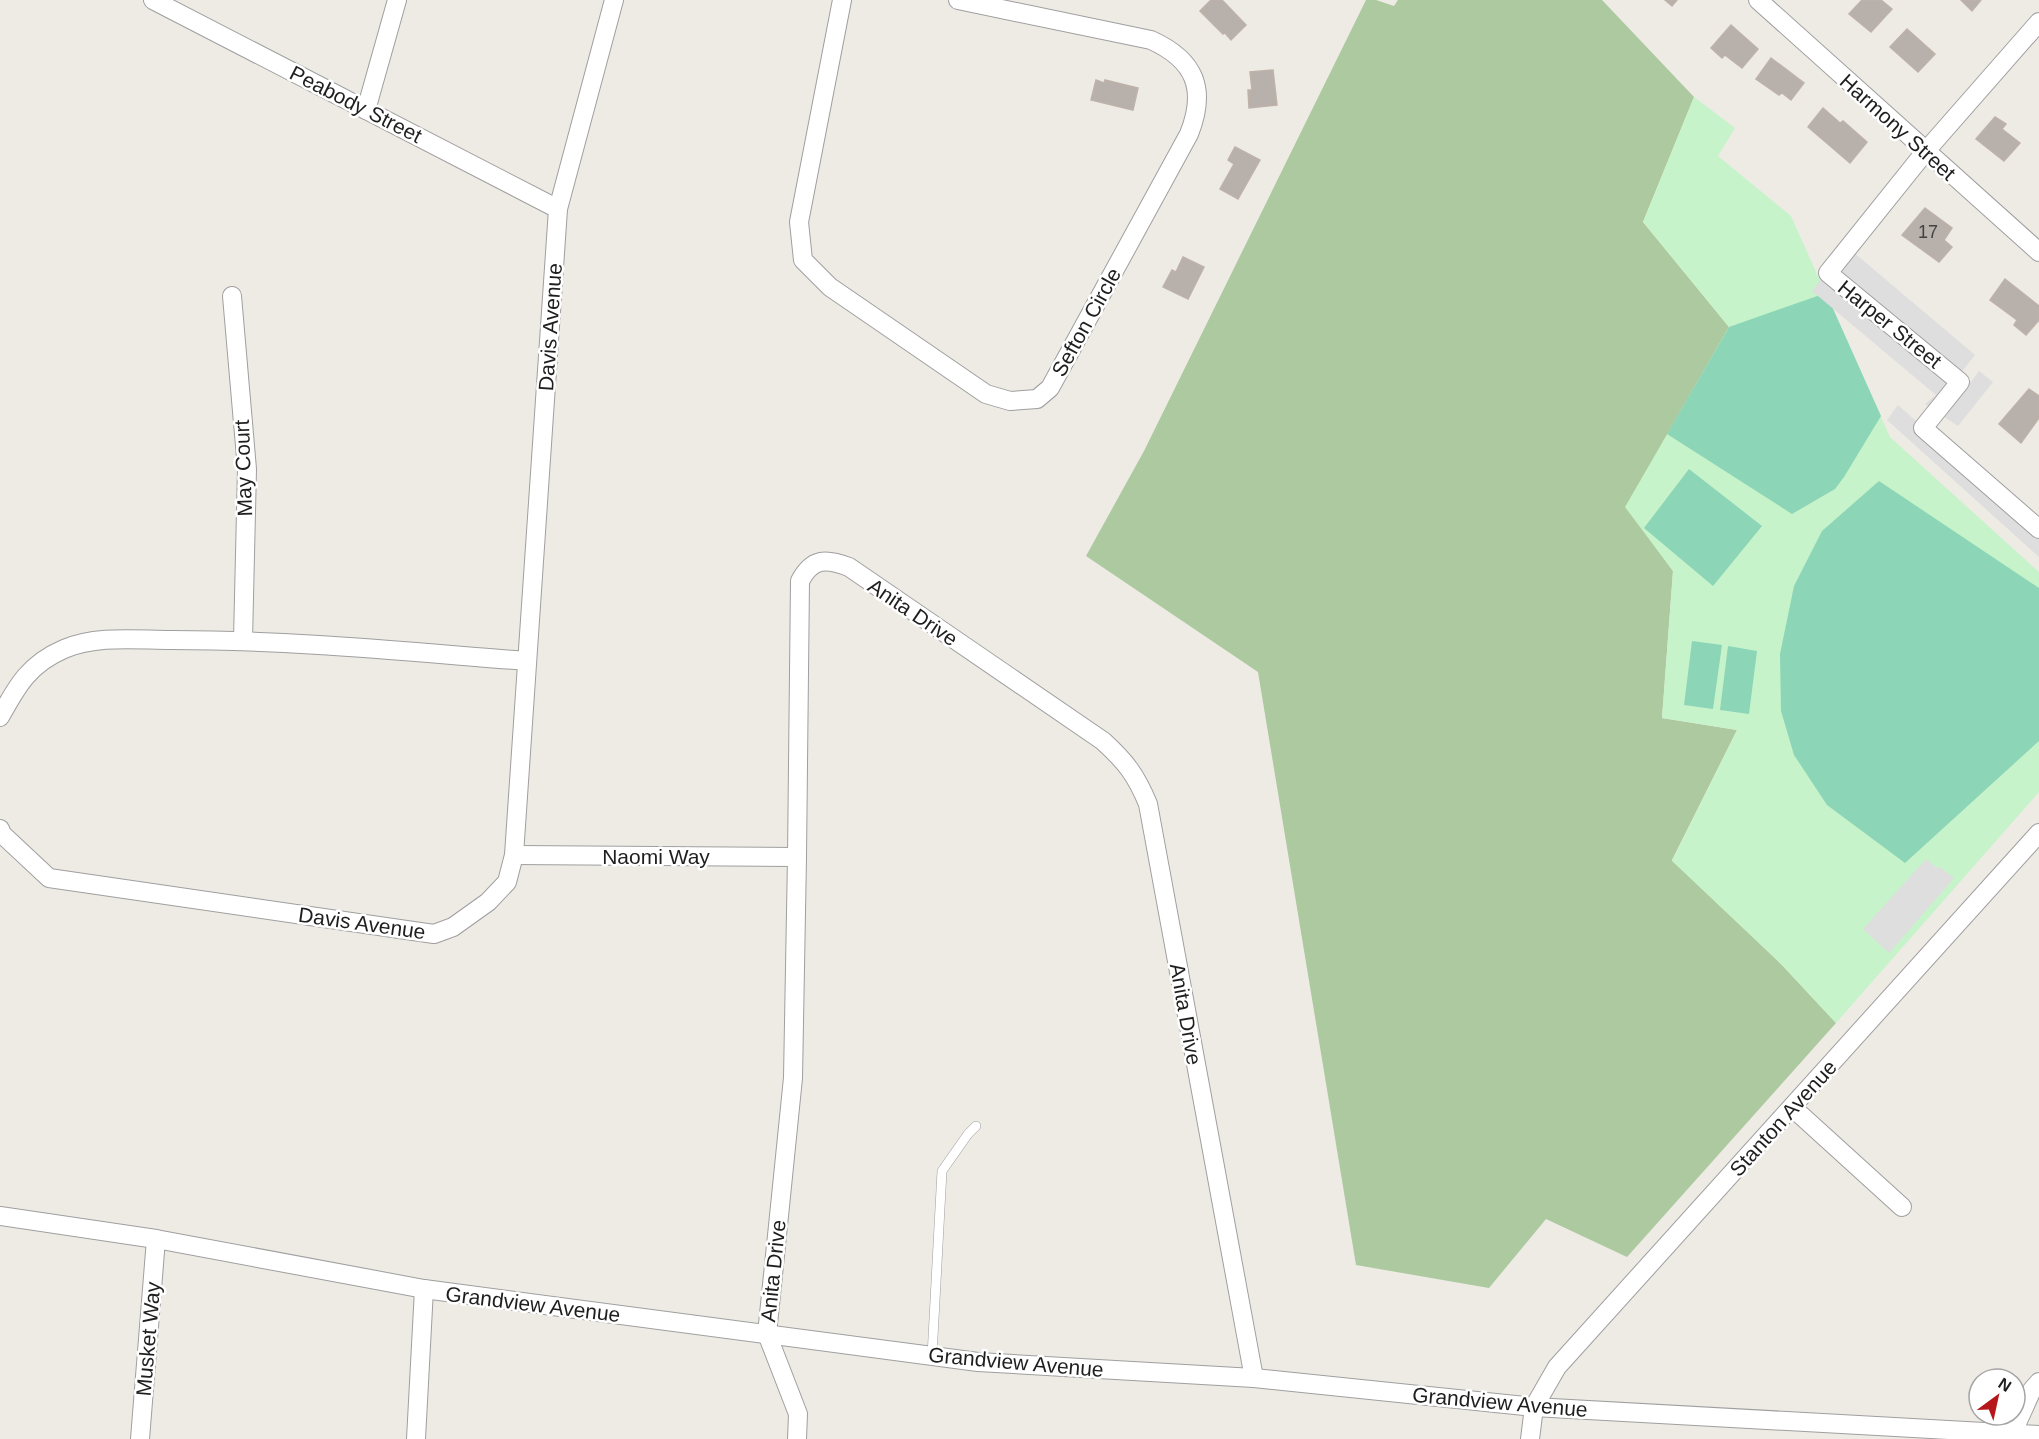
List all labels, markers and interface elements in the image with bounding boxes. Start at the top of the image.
street label: Peabody Street [286,61,426,147]
street label: Harmony Street [1836,69,1960,185]
house number: 17 [1918,222,1938,242]
street label: Davis Avenue [534,262,566,392]
street label: Sefton Circle [1047,264,1125,380]
street label: Harper Street [1834,275,1946,373]
street label: May Court [230,419,256,517]
street label: Anita Drive [864,574,962,650]
street label: Naomi Way [602,845,710,868]
street label: Davis Avenue [297,903,427,943]
street label: Anita Drive [1166,961,1206,1067]
street label: Stanton Avenue [1725,1055,1841,1181]
street label: Anita Drive [756,1219,790,1323]
street label: Musket Way [132,1280,164,1397]
street label: Grandview Avenue [444,1282,622,1326]
street label: Grandview Avenue [927,1343,1105,1381]
north arrow [1967,1367,2027,1427]
text: N [1995,1375,2014,1395]
street label: Grandview Avenue [1411,1383,1589,1421]

